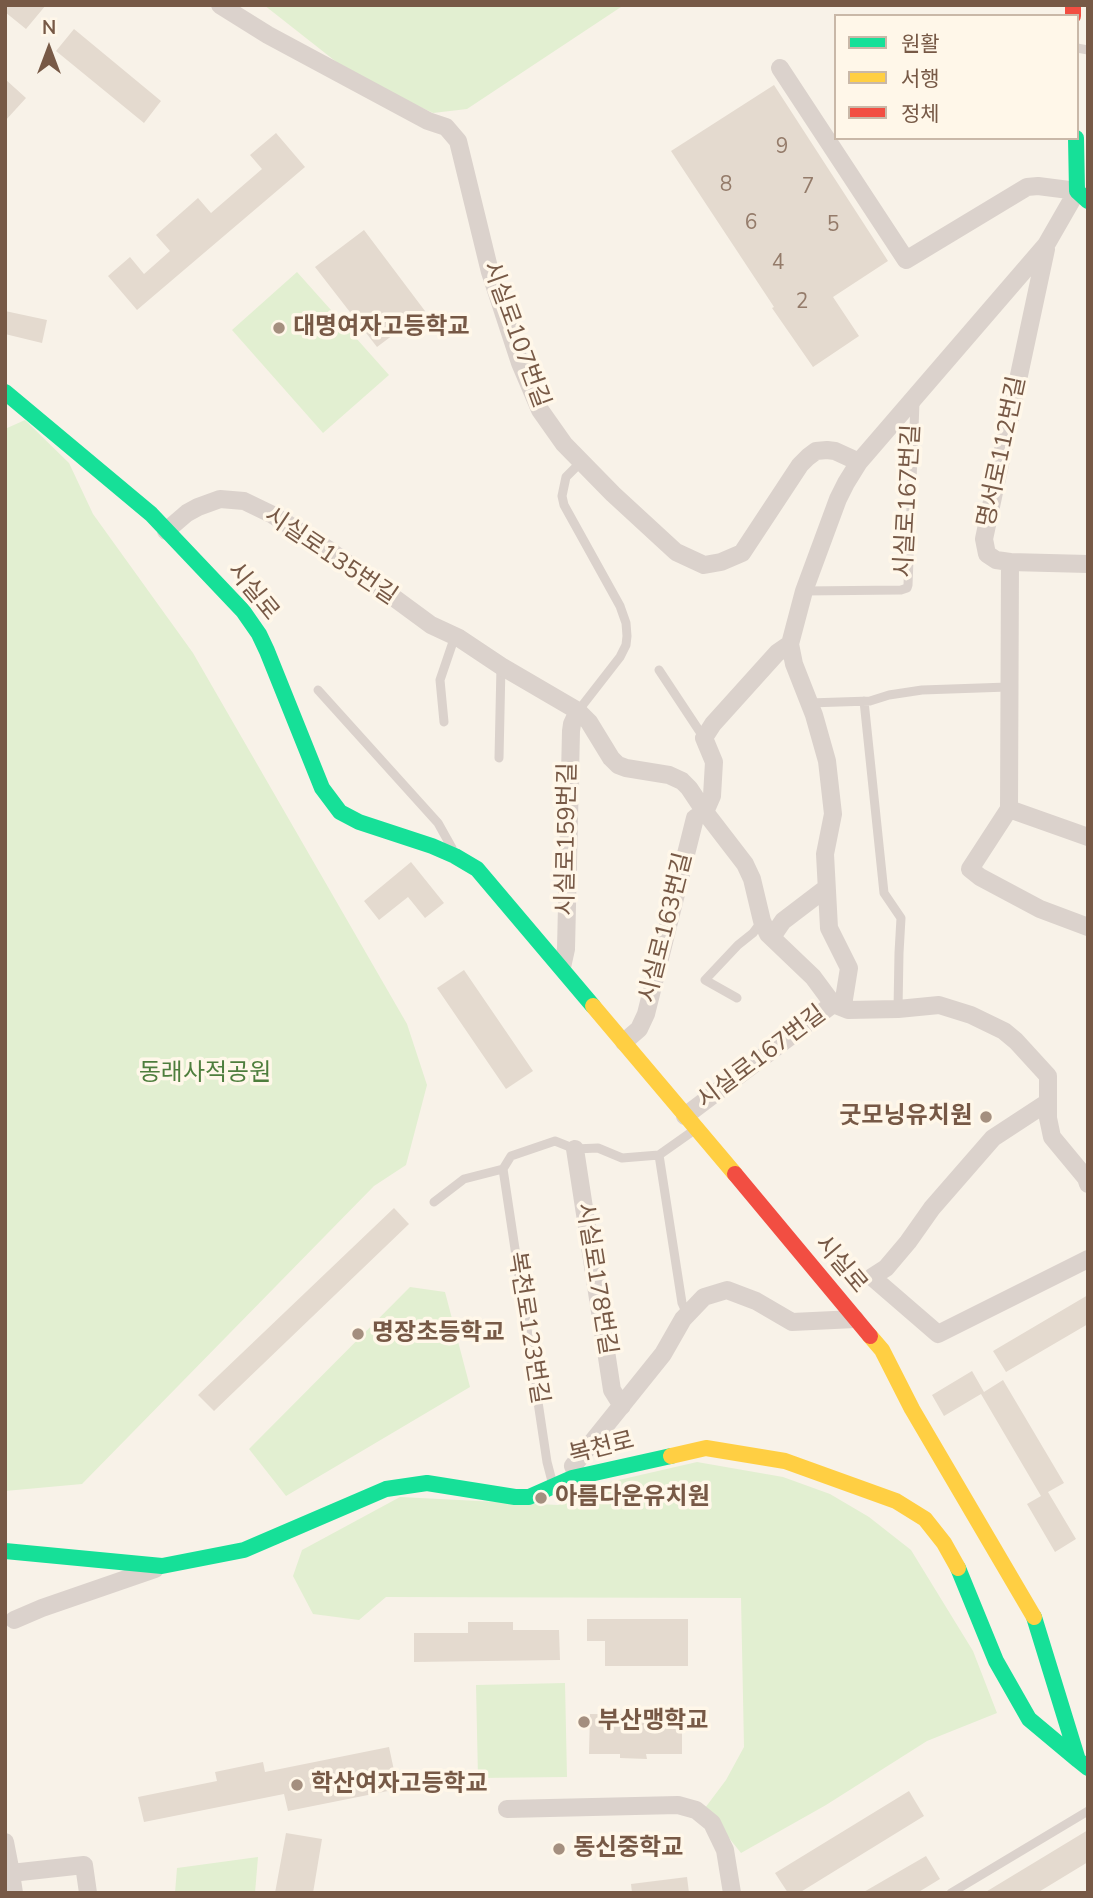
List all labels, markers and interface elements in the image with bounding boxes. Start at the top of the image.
north arrow [14,14,84,84]
legend [834,14,1079,140]
text: N [42,15,56,41]
text: 원활 [901,30,940,58]
text: 서행 [901,65,940,93]
text: 정체 [901,100,940,128]
house number: 9 [776,135,788,161]
house number: 8 [720,173,732,199]
house number: 7 [802,175,814,201]
house number: 6 [745,211,757,237]
house number: 5 [827,213,839,239]
house number: 4 [772,251,784,277]
street label: 시실로107번길 [475,258,555,412]
house number: 2 [796,290,808,316]
place label: 대명여자고등학교 [293,314,470,342]
marker: 대명여자고등학교 [271,320,287,336]
street label: 명서로112번길 [973,374,1033,530]
street label: 시실로167번길 [891,424,927,578]
street label: 시실로135번길 [258,502,402,612]
street label: 시실로 [220,557,284,627]
street label: 시실로159번길 [552,762,584,916]
street label: 시실로163번길 [634,850,700,1006]
street label: 시실로167번길 [692,1000,832,1116]
park label: 동래사적공원 [139,1060,271,1088]
place label: 굿모닝유치원 [840,1103,972,1131]
marker: 굿모닝유치원 [978,1109,994,1125]
street label: 시실로178번길 [569,1201,621,1357]
street label: 시실로 [808,1230,872,1300]
street label: 복천로123번길 [501,1250,553,1406]
place label: 명장초등학교 [372,1320,504,1348]
marker: 명장초등학교 [350,1326,366,1342]
street label: 복천로 [566,1427,638,1471]
place label: 아름다운유치원 [555,1484,710,1512]
marker: 아름다운유치원 [533,1490,549,1506]
place label: 부산맹학교 [598,1708,708,1736]
marker: 부산맹학교 [576,1714,592,1730]
place label: 학산여자고등학교 [311,1771,488,1799]
marker: 학산여자고등학교 [289,1777,305,1793]
place label: 동신중학교 [573,1835,683,1863]
marker: 동신중학교 [551,1841,567,1857]

